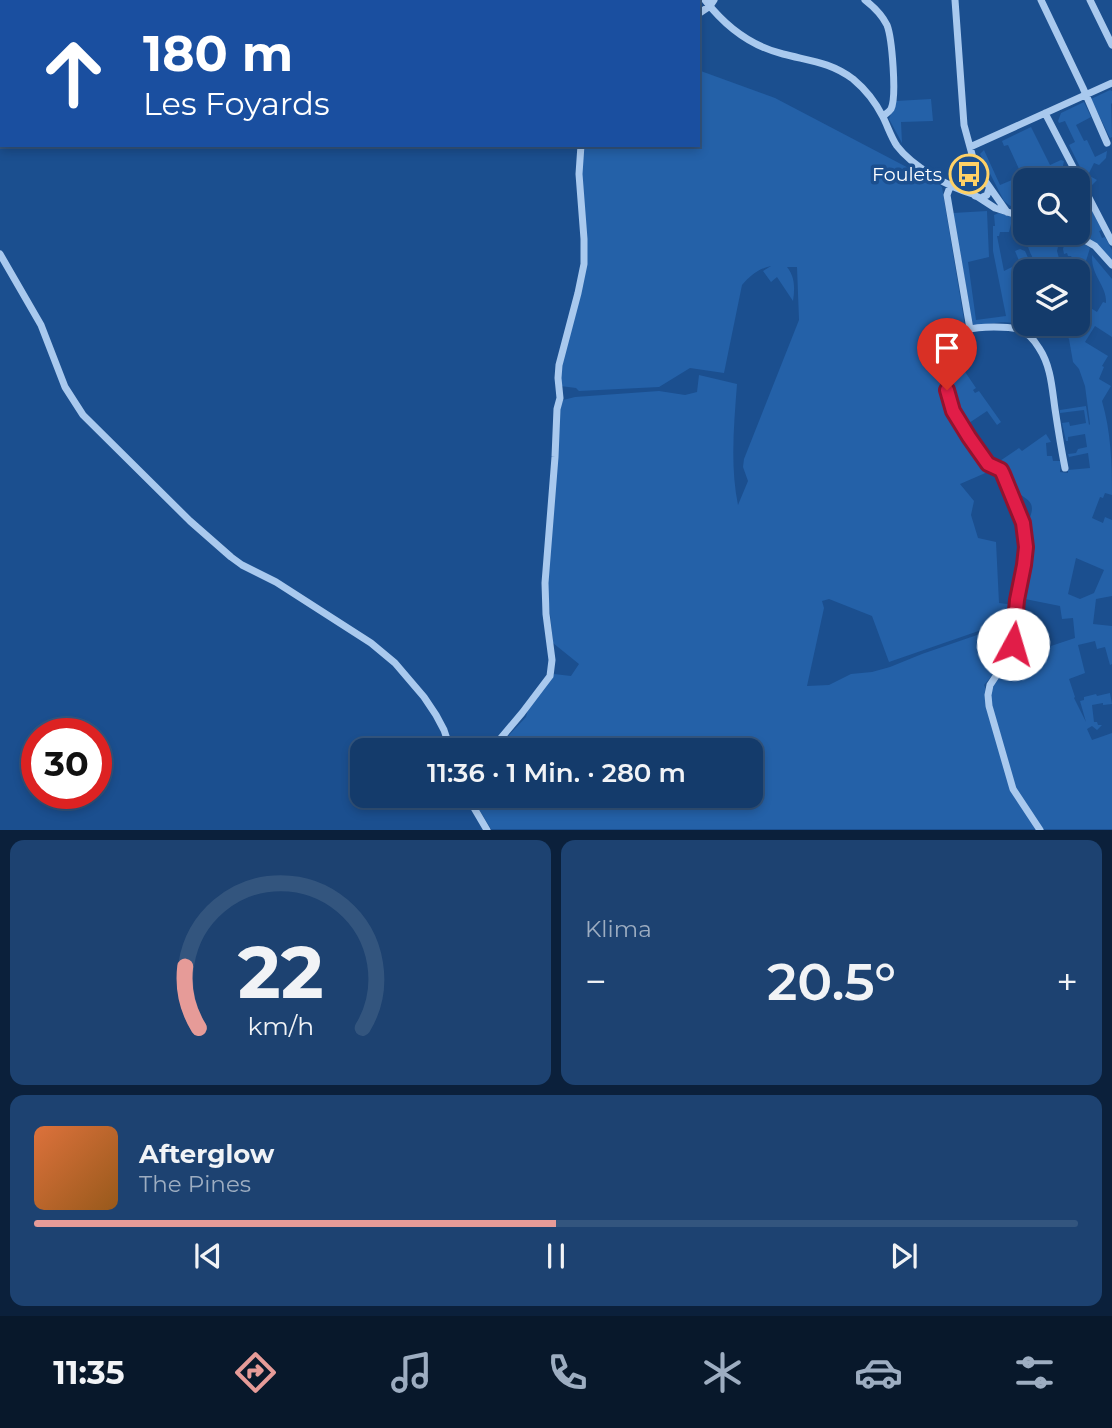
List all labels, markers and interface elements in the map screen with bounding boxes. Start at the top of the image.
text: 180 m [143,24,293,83]
icon: ahead [28,28,119,119]
text: Les Foyards [143,84,330,123]
bus stop icon: Foulets [948,153,990,195]
place label: Foulets [872,163,942,186]
map controls [1013,168,1090,336]
button: search [1013,168,1090,245]
button: layers [1013,259,1090,336]
pin [917,318,977,390]
icon: arrive [928,329,966,367]
position arrow [976,607,1050,681]
speed limit sign: 30 [21,718,112,809]
text: 11:36 · 1 Min. · 280 m [427,757,686,789]
text: Klima [585,915,652,943]
text: 22 [238,929,323,1017]
text: 20.5° [767,950,896,1013]
text: − [585,958,607,1005]
text: + [1056,958,1078,1005]
text: km/h [247,1011,314,1041]
text: Afterglow [139,1138,274,1170]
text: The Pines [139,1170,251,1198]
icon: previous [189,1237,227,1275]
icon: pause [537,1237,575,1275]
icon: next [885,1237,923,1275]
icon: directions [231,1348,280,1397]
icon: music [387,1348,436,1397]
icon: phone [543,1348,592,1397]
icon: climate [698,1348,747,1397]
icon: car [854,1348,903,1397]
icon: filters [1010,1348,1059,1397]
text: 11:35 [53,1353,124,1392]

